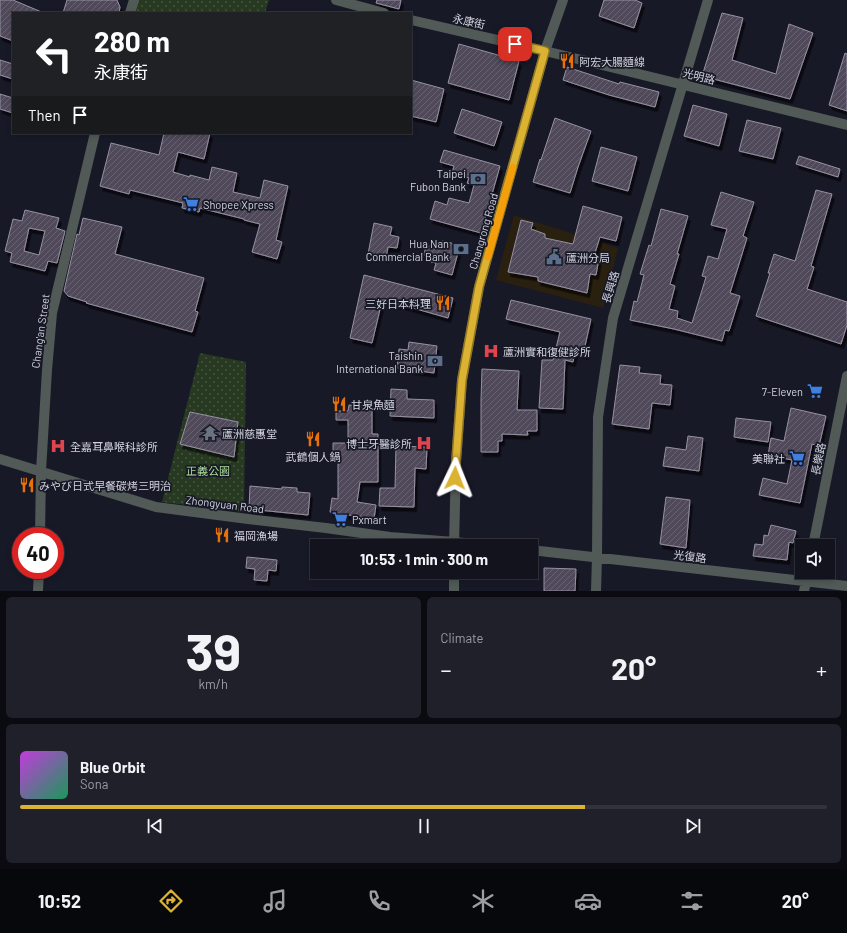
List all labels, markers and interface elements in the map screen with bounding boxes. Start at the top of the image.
street label: 永康街 [451,11,487,31]
text: 280 m [94,24,170,58]
pin [498,27,532,61]
icon: left [28,28,80,80]
icon: arrive [504,33,526,55]
restaurant icon: 阿宏大腸麵線 [558,52,576,70]
place label: 阿宏大腸麵線 [579,55,645,68]
text: 永康街 [94,61,148,83]
street label: 光明路 [681,66,717,86]
icon: arrive [69,104,91,126]
text: Then [28,106,61,124]
place label: Taipei Fubon Bank [410,167,466,193]
bank icon: Taipei Fubon Bank [469,170,487,188]
street label: Changrong Road [466,192,500,270]
supermarket icon: Shopee Xpress [182,195,200,213]
place label: Shopee Xpress [203,198,274,211]
place label: Hua Nan Commercial Bank [366,237,449,263]
bank icon: Hua Nan Commercial Bank [452,240,470,258]
public building icon: 蘆洲分局 [545,248,563,266]
place label: 蘆洲分局 [566,251,610,264]
street label: 長興路 [599,269,621,305]
street label: Chang'an Street [28,293,52,369]
restaurant icon: 三好日本料理 [434,294,452,312]
place label: 三好日本料理 [365,297,431,310]
hospital icon: 蘆洲實和復健診所 [482,342,500,360]
place label: 蘆洲實和復健診所 [503,345,591,358]
place label: Taishin International Bank [336,349,423,375]
bank icon: Taishin International Bank [426,352,444,370]
supermarket icon: 7-Eleven [806,382,824,400]
place label: 7-Eleven [762,385,803,398]
restaurant icon: 甘泉魚麵 [330,395,348,413]
place label: 甘泉魚麵 [351,398,395,411]
temple icon: 蘆洲慈惠堂 [201,424,219,442]
place label: 蘆洲慈惠堂 [222,427,277,440]
restaurant icon: 武鶴個人鍋 [304,430,322,448]
hospital icon: 博士牙醫診所 [415,434,433,452]
hospital icon: 全嘉耳鼻喉科診所 [49,437,67,455]
place label: 博士牙醫診所 [346,437,412,450]
place label: 全嘉耳鼻喉科診所 [70,440,158,453]
street label: 長樂路 [808,442,828,476]
supermarket icon: 美聯社 [788,449,806,467]
place label: 武鶴個人鍋 [286,450,341,463]
place label: 美聯社 [752,452,785,465]
position arrow [434,457,476,499]
park label: 正義公園 [186,464,230,477]
restaurant icon: みやび日式早餐碳烤三明治 [18,476,36,494]
place label: みやび日式早餐碳烤三明治 [39,479,171,492]
street label: Zhongyuan Road [185,493,265,515]
supermarket icon: Pxmart [331,510,349,528]
place label: Pxmart [352,513,387,526]
restaurant icon: 福岡漁場 [213,526,231,544]
speed limit sign: 40 [12,527,64,579]
place label: 福岡漁場 [234,529,278,542]
map controls [795,539,835,579]
button: sound [795,539,835,579]
street label: 光復路 [673,548,707,564]
text: 10:53 · 1 min · 300 m [360,550,488,568]
text: 39 [185,619,241,681]
text: Climate [441,630,484,646]
text: 20° [611,650,656,686]
text: − [441,656,452,682]
text: + [816,656,827,682]
text: km/h [199,676,228,692]
text: Blue Orbit [80,758,145,776]
text: Sona [80,776,108,792]
icon: previous [144,815,166,837]
icon: pause [413,815,435,837]
icon: next [682,815,704,837]
icon: directions [157,887,185,915]
icon: music [261,887,289,915]
icon: phone [365,887,393,915]
icon: climate [469,887,497,915]
icon: car [574,887,602,915]
icon: filters [678,887,706,915]
text: 10:52 [38,890,81,912]
text: 20° [782,890,809,912]

